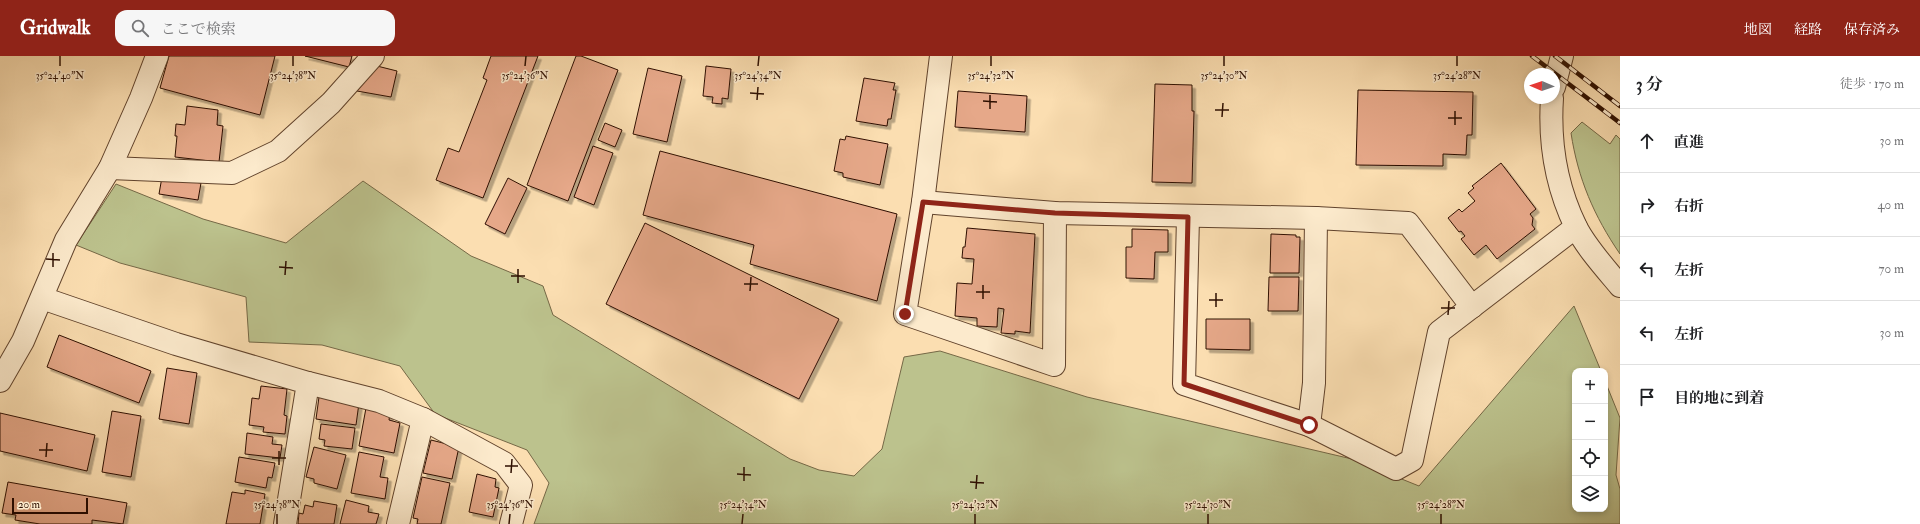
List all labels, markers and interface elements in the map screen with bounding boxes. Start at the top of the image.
search box [115,10,395,46]
text: Gridwalk [20,16,91,40]
icon: search [129,17,151,39]
text: ここで検索 [161,20,236,39]
text: 地図 [1744,21,1772,38]
text: 経路 [1794,21,1822,38]
text: 保存済み [1844,21,1900,38]
north arrow [1524,68,1560,104]
text: 35°24'40"N [36,70,84,82]
text: 35°24'38"N [270,70,316,82]
text: 35°24'36"N [502,70,549,82]
text: 35°24'34"N [734,70,782,82]
text: 35°24'32"N [967,70,1015,82]
text: 35°24'30"N [1200,70,1248,82]
text: 35°24'28"N [1433,70,1481,82]
text: 3 分 [1636,74,1663,95]
text: 徒歩 · 170 m [1840,76,1904,92]
icon: ahead [1636,130,1658,152]
text: 直進 [1674,133,1704,152]
text: 30 m [1880,133,1904,149]
icon: right [1636,194,1658,216]
text: 右折 [1674,197,1704,216]
text: 40 m [1878,197,1904,213]
icon: left [1636,258,1658,280]
text: 左折 [1674,261,1704,280]
text: 70 m [1879,261,1904,277]
route end [896,305,914,323]
icon: left [1636,322,1658,344]
text: 左折 [1674,325,1704,344]
text: 30 m [1880,325,1904,341]
map controls [1572,368,1608,512]
button: + [1572,368,1608,404]
icon: arrive [1636,386,1658,408]
text: 目的地に到着 [1674,389,1764,408]
button: − [1572,404,1608,440]
route start [1300,416,1318,434]
button: locate [1572,440,1608,476]
button: layers [1572,476,1608,512]
scale bar [12,496,88,515]
text: 20 m [18,498,40,511]
text: 35°24'38"N [254,499,300,511]
text: 35°24'36"N [487,499,534,511]
text: 35°24'34"N [719,499,767,511]
text: 35°24'32"N [951,499,999,511]
text: 35°24'30"N [1184,499,1232,511]
text: 35°24'28"N [1417,499,1465,511]

